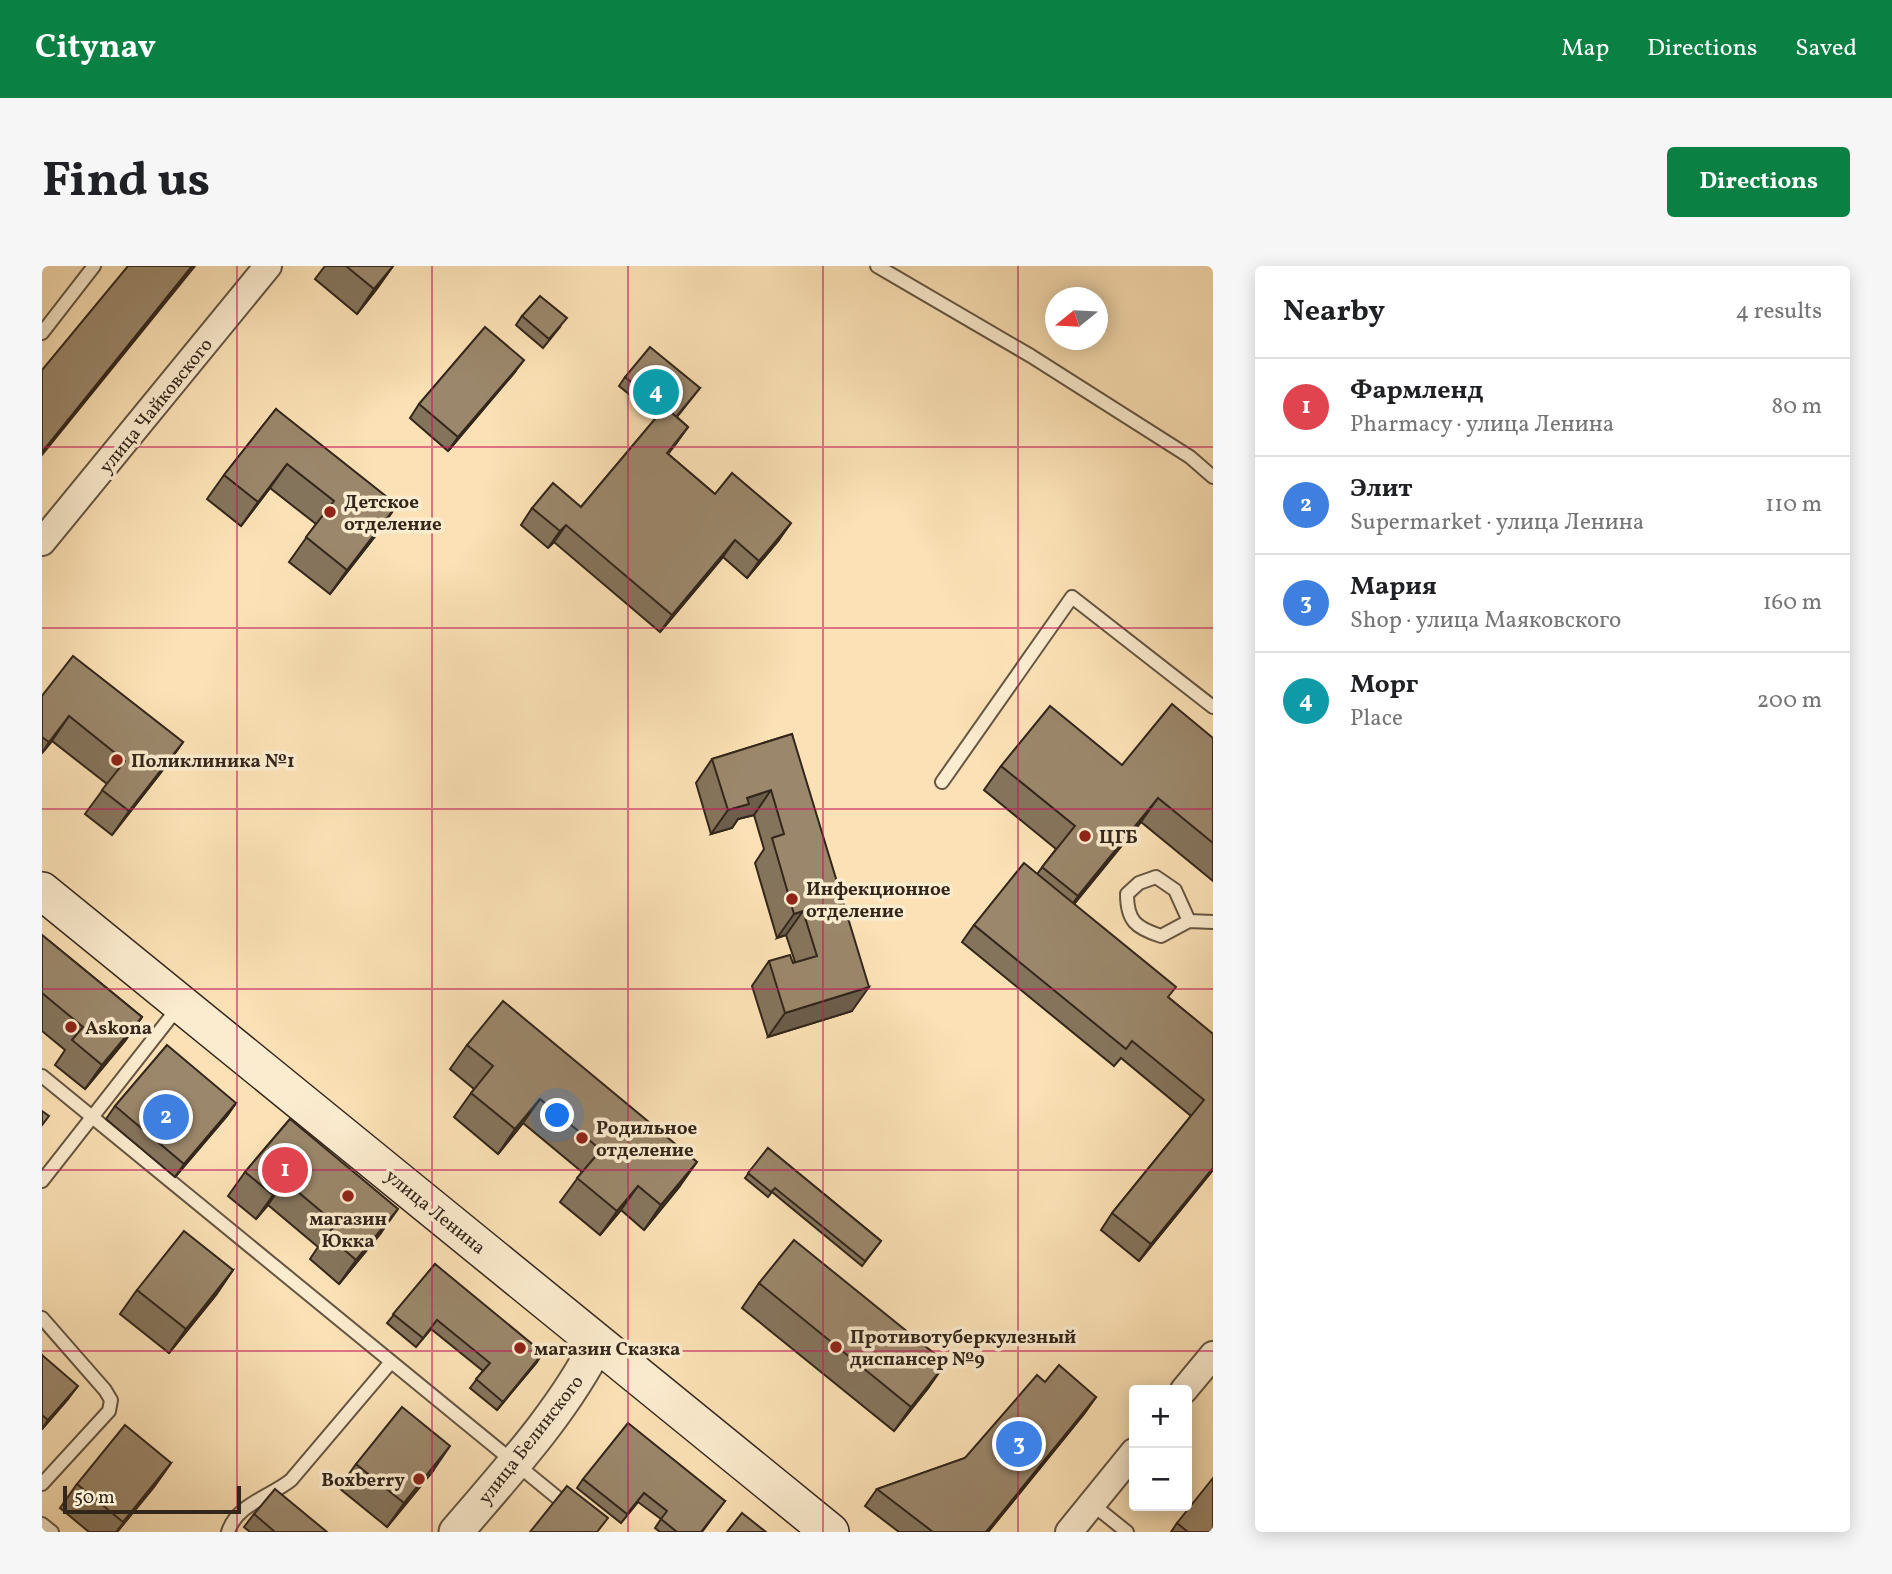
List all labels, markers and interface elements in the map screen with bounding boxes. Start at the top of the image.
text: Citynav [35,26,156,72]
text: Map [1561,32,1609,66]
text: Directions [1647,32,1757,66]
text: Saved [1795,32,1857,66]
button: Directions [1667,147,1850,217]
text: Find us [42,148,210,217]
north arrow [1045,287,1108,350]
text: Nearby [1283,291,1385,333]
text: 4 results [1736,296,1822,328]
street label: улица Чайковского [94,333,219,479]
pin: 4 [633,366,679,418]
text: Фармленд [1350,373,1483,409]
text: 1 [1301,391,1311,423]
text: 80 m [1772,391,1822,423]
text: Pharmacy · улица Ленина [1350,409,1614,441]
text: Элит [1350,471,1413,507]
text: 2 [1300,489,1312,521]
text: 110 m [1765,489,1822,521]
place label: Детское отделение [344,490,442,538]
marker: Детское отделение [322,504,338,520]
text: Supermarket · улица Ленина [1350,507,1644,539]
text: Мария [1350,569,1437,605]
text: 3 [1300,587,1312,619]
text: 160 m [1763,587,1822,619]
text: Shop · улица Маяковского [1350,605,1621,637]
text: Морг [1350,667,1418,703]
text: 4 [1299,685,1313,717]
text: 200 m [1757,685,1822,717]
text: Place [1350,703,1403,735]
place label: Поликлиника №1 [131,749,295,775]
marker: Поликлиника №1 [109,752,125,768]
place label: ЦГБ [1099,825,1138,851]
marker: ЦГБ [1077,828,1093,844]
place label: Инфекционное отделение [806,877,951,925]
marker: Инфекционное отделение [784,891,800,907]
place label: Askona [85,1016,152,1042]
marker: Askona [63,1019,79,1035]
pin: 2 [143,1091,189,1143]
your location [540,1098,574,1132]
place label: Родильное отделение [596,1116,698,1164]
marker: Родильное отделение [574,1130,590,1146]
pin: 1 [262,1144,308,1196]
street label: улица Ленина [379,1164,491,1261]
marker: магазин Юкка [340,1188,356,1204]
place label: магазин Юкка [309,1207,387,1255]
place label: Противотуберкулезный диспансер №9 [850,1325,1076,1373]
place label: магазин Сказка [534,1337,680,1363]
marker: Противотуберкулезный диспансер №9 [828,1339,844,1355]
marker: магазин Сказка [512,1340,528,1356]
street label: улица Белинского [473,1370,590,1510]
map controls [1129,1385,1192,1511]
button: + [1129,1385,1192,1448]
pin: 3 [996,1418,1042,1470]
button: − [1129,1448,1192,1511]
place label: Boxberry [321,1468,405,1494]
marker: Boxberry [411,1471,427,1487]
scale bar [63,1483,242,1515]
text: 50 m [74,1485,115,1511]

